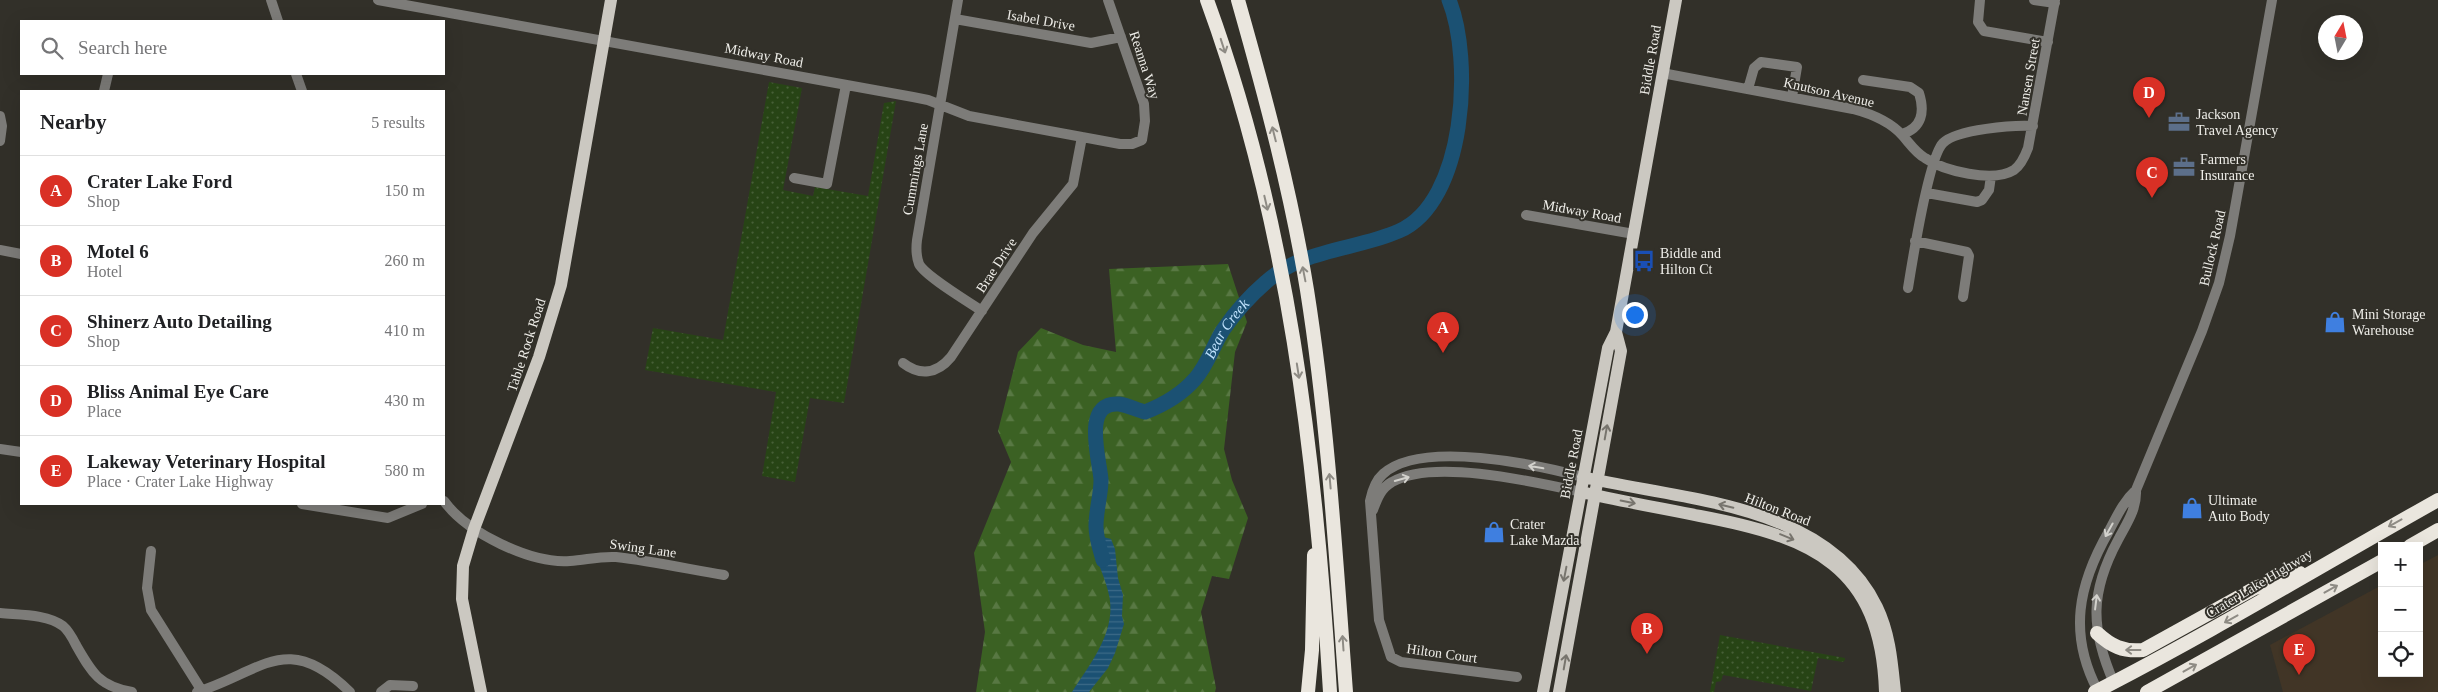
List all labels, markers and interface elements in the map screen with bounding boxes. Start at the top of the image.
street label: Isabel Drive [1006,7,1076,34]
north arrow [2318,15,2363,60]
search box [20,20,445,75]
street label: Biddle Road [1637,24,1664,96]
street label: Reanna Way [1126,29,1163,101]
icon: search [38,34,66,62]
text: Search here [78,37,167,58]
street label: Nansen Street [2014,37,2043,117]
one-way arrow [1219,38,1228,53]
street label: Midway Road [723,41,804,70]
street label: Knutson Avenue [1782,75,1876,110]
pin: D [2133,77,2165,118]
place label: Jackson Travel Agency [2196,107,2278,138]
office icon: Jackson Travel Agency [2166,109,2192,135]
text: Nearby [40,110,107,134]
text: 5 results [371,114,425,131]
street label: Cummings Lane [900,122,931,216]
one-way arrow [1269,127,1278,143]
place label: Farmers Insurance [2200,152,2254,183]
office icon: Farmers Insurance [2171,154,2197,180]
pin: C [2136,157,2168,198]
text: Crater Lake Ford [87,171,232,192]
text: A [50,182,62,199]
text: 150 m [385,182,425,199]
text: Shop [87,193,120,210]
one-way arrow [1262,194,1271,210]
street label: Midway Road [1541,197,1622,226]
street label: Bullock Road [2196,209,2228,288]
street label: Brae Drive [973,235,1020,295]
text: Motel 6 [87,241,149,262]
place label: Biddle and Hilton Ct [1660,246,1721,277]
bus stop icon: Biddle and Hilton Ct [1631,248,1657,274]
text: B [51,252,61,269]
text: 260 m [385,252,425,269]
text: Hotel [87,263,123,280]
one-way arrow [1298,266,1308,282]
water label: Bear Creek [1201,296,1252,361]
street label: Table Rock Road [504,297,549,394]
your location [1622,302,1648,328]
place label: Mini Storage Warehouse [2352,307,2426,338]
shop icon: Mini Storage Warehouse [2322,309,2348,335]
text: Shinerz Auto Detailing [87,311,272,332]
pin: A [1427,312,1459,353]
text: C [50,322,62,339]
text: 410 m [385,322,425,339]
text: Shop [87,333,120,350]
one-way arrow [1293,362,1303,378]
text: Bliss Animal Eye Care [87,381,269,402]
text: D [50,392,62,409]
text: 430 m [385,392,425,409]
text: Place [87,403,122,420]
one-way arrow [1602,424,1611,440]
street label: Biddle Road [1557,428,1586,500]
text: Lakeway Veterinary Hospital [87,451,326,472]
one-way arrow [1528,461,1544,471]
text: E [51,462,61,479]
text: 580 m [385,462,425,479]
text: Place · Crater Lake Highway [87,473,274,490]
one-way arrow [1393,473,1409,483]
one-way arrow [1326,474,1335,490]
street label: Hilton Road [1743,490,1813,529]
place label: Ultimate Auto Body [2208,493,2270,524]
shop icon: Ultimate Auto Body [2179,495,2205,521]
one-way arrow [1620,498,1636,508]
one-way arrow [1718,501,1734,510]
place label: Crater Lake Mazda [1510,517,1580,548]
shop icon: Crater Lake Mazda [1481,519,1507,545]
one-way arrow [2389,519,2403,529]
one-way arrow [2104,523,2114,538]
one-way arrow [1779,533,1794,542]
street label: Swing Lane [609,536,677,561]
map controls [2378,542,2423,677]
button: + [2378,542,2423,587]
street label: Crater Lake Highway [2203,546,2315,621]
one-way arrow [1560,566,1569,582]
one-way arrow [2324,584,2339,594]
button: − [2378,587,2423,632]
one-way arrow [2091,594,2101,610]
pin: B [1631,613,1663,654]
one-way arrow [2224,614,2239,624]
button: locate [2378,632,2423,677]
pin: E [2283,634,2315,675]
one-way arrow [1338,636,1347,652]
street label: Hilton Court [1406,641,1478,666]
one-way arrow [2125,645,2141,655]
one-way arrow [1560,655,1570,671]
one-way arrow [2182,663,2197,673]

